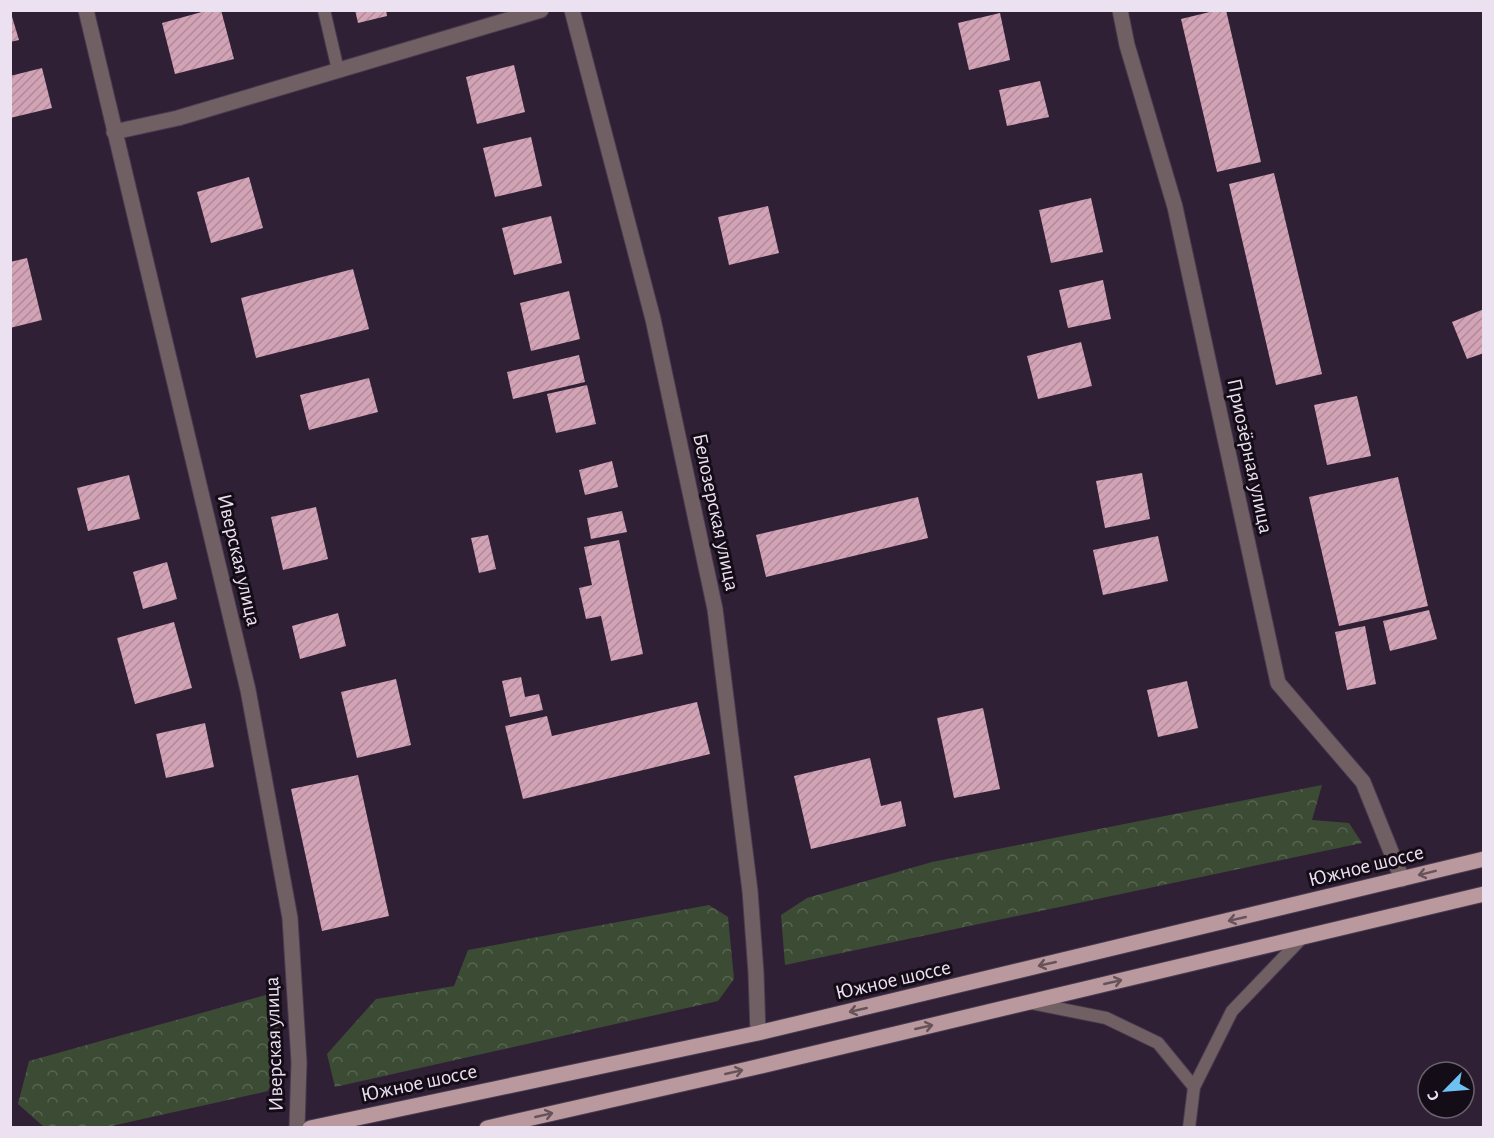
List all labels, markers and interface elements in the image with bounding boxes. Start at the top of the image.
street label: Приозёрная улица [1223,377,1277,536]
street label: Белозерская улица [689,431,743,593]
street label: Иверская улица [214,492,264,628]
street label: Южное шоссе [1306,842,1426,890]
one-way arrow [1417,868,1436,880]
one-way arrow [1228,913,1247,925]
street label: Южное шоссе [833,956,953,1004]
one-way arrow [1038,959,1057,971]
one-way arrow [1104,975,1123,987]
street label: Иверская улица [261,976,287,1112]
one-way arrow [849,1004,868,1016]
one-way arrow [914,1021,933,1032]
street label: Южное шоссе [359,1060,479,1106]
north arrow [1416,1060,1476,1120]
one-way arrow [724,1066,743,1077]
text: С [1424,1088,1442,1103]
one-way arrow [534,1108,553,1120]

